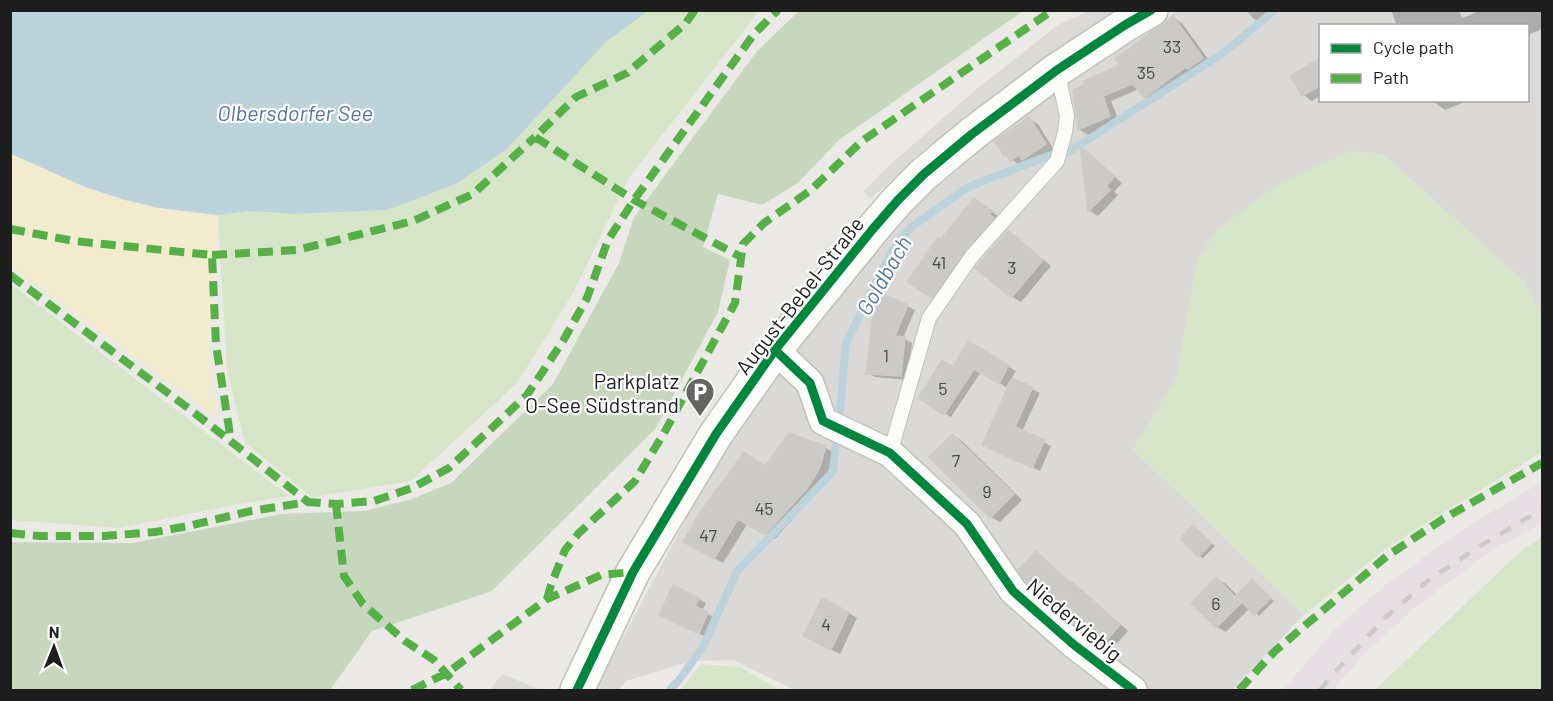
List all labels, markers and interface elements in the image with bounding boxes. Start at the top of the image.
legend [1319,24,1529,102]
house number: 33 [1163,35,1181,57]
text: Cycle path [1373,36,1454,58]
house number: 35 [1137,61,1155,83]
text: Path [1373,66,1409,88]
water label: Olbersdorfer See [217,99,373,125]
street label: August-Bebel-Straße [730,211,868,379]
water label: Goldbach [850,231,916,319]
house number: 41 [932,251,946,273]
house number: 3 [1007,256,1017,278]
house number: 1 [883,344,889,366]
place label: Parkplatz O-See Südstrand [525,368,679,417]
parking icon: Parkplatz O-See Südstrand [684,376,716,418]
house number: 5 [938,377,948,399]
house number: 7 [952,449,961,471]
house number: 9 [982,480,992,502]
house number: 45 [754,497,774,519]
house number: 47 [699,524,717,546]
street label: Niederviebig [1022,572,1128,666]
house number: 6 [1211,592,1221,614]
house number: 4 [821,613,831,635]
north arrow [24,617,84,677]
text: N [49,622,60,641]

